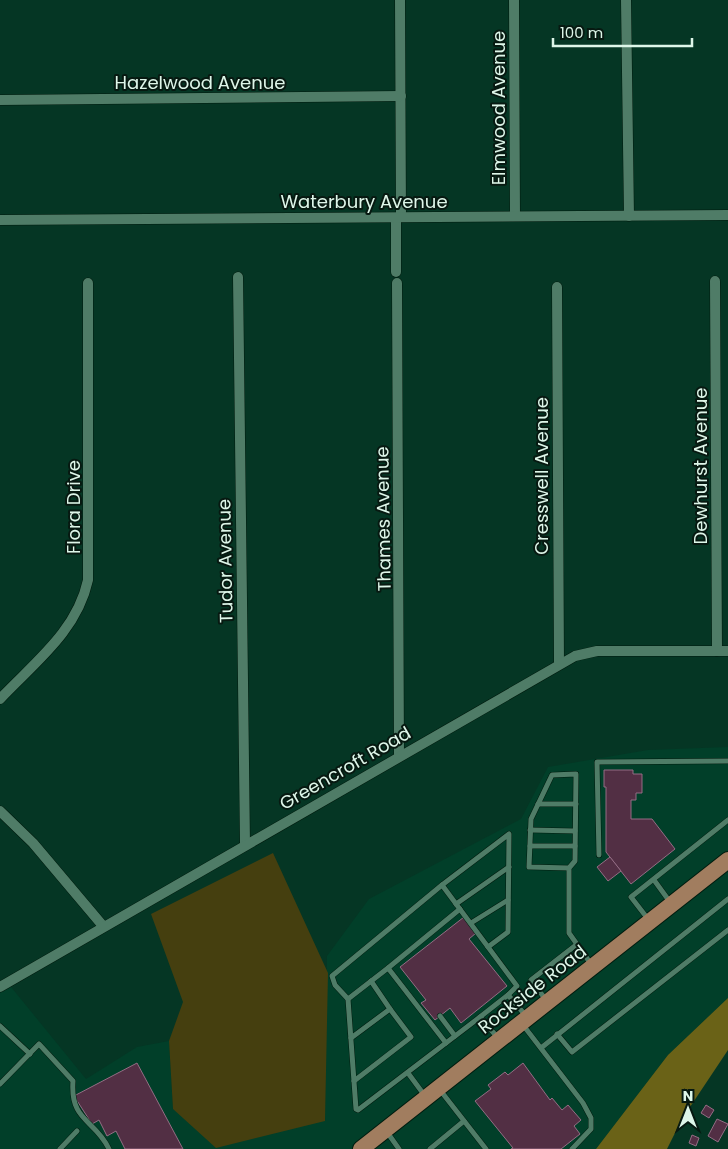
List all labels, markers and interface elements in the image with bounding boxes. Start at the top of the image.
scale bar [553,15,692,47]
text: 100 m [560,22,603,43]
street label: Elmwood Avenue [486,31,511,185]
street label: Hazelwood Avenue [115,70,285,95]
street label: Waterbury Avenue [280,189,448,214]
street label: Dewhurst Avenue [688,388,713,544]
street label: Cresswell Avenue [529,397,554,555]
street label: Thames Avenue [369,446,397,592]
street label: Flora Drive [61,460,86,554]
street label: Tudor Avenue [211,499,239,623]
street label: Greencroft Road [275,720,415,816]
street label: Rockside Road [473,939,591,1039]
north arrow [663,1084,713,1134]
text: N [683,1086,693,1106]

